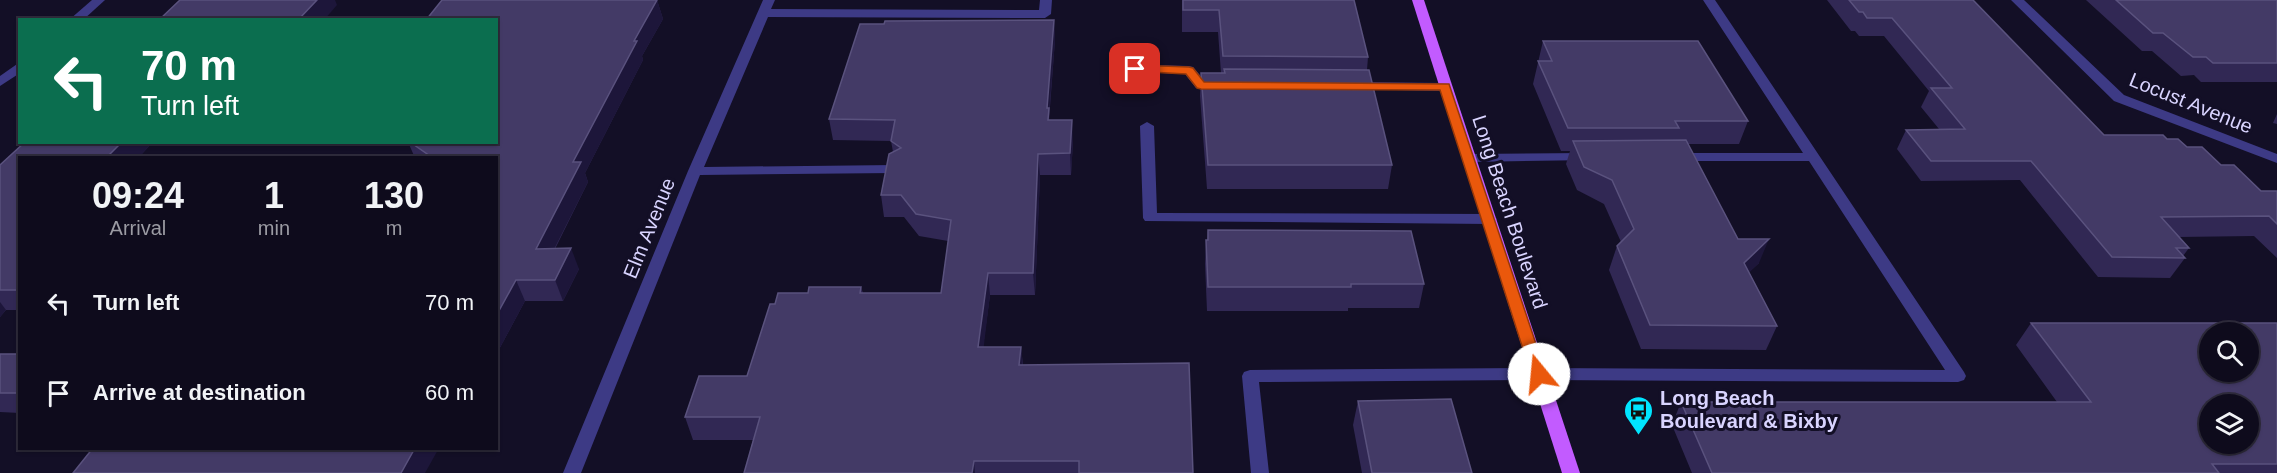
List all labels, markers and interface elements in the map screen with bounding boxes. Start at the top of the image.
icon: left [42,42,120,120]
text: 70 m [141,42,237,89]
pin [1109,43,1160,94]
icon: arrive [1118,52,1151,85]
street label: Locust Avenue [2126,68,2256,138]
text: Turn left [141,91,239,121]
street label: Long Beach Boulevard [1468,112,1552,312]
text: 09:24 [92,175,184,216]
text: 1 [264,175,284,216]
text: 130 [364,175,424,216]
street label: Elm Avenue [619,175,679,281]
text: Arrival [110,217,166,239]
text: min [258,217,290,239]
text: m [386,217,402,239]
icon: left [42,287,75,320]
text: Turn left [93,290,179,315]
text: 70 m [425,290,474,315]
map controls [2199,322,2259,454]
button: search [2199,322,2259,382]
position arrow [1507,342,1571,406]
icon: arrive [42,377,75,410]
text: Arrive at destination [93,380,306,405]
text: 60 m [425,380,474,405]
place label: Long Beach Boulevard & Bixby [1660,387,1839,432]
bus stop icon: Long Beach Boulevard & Bixby [1623,394,1655,436]
button: layers [2199,394,2259,454]

